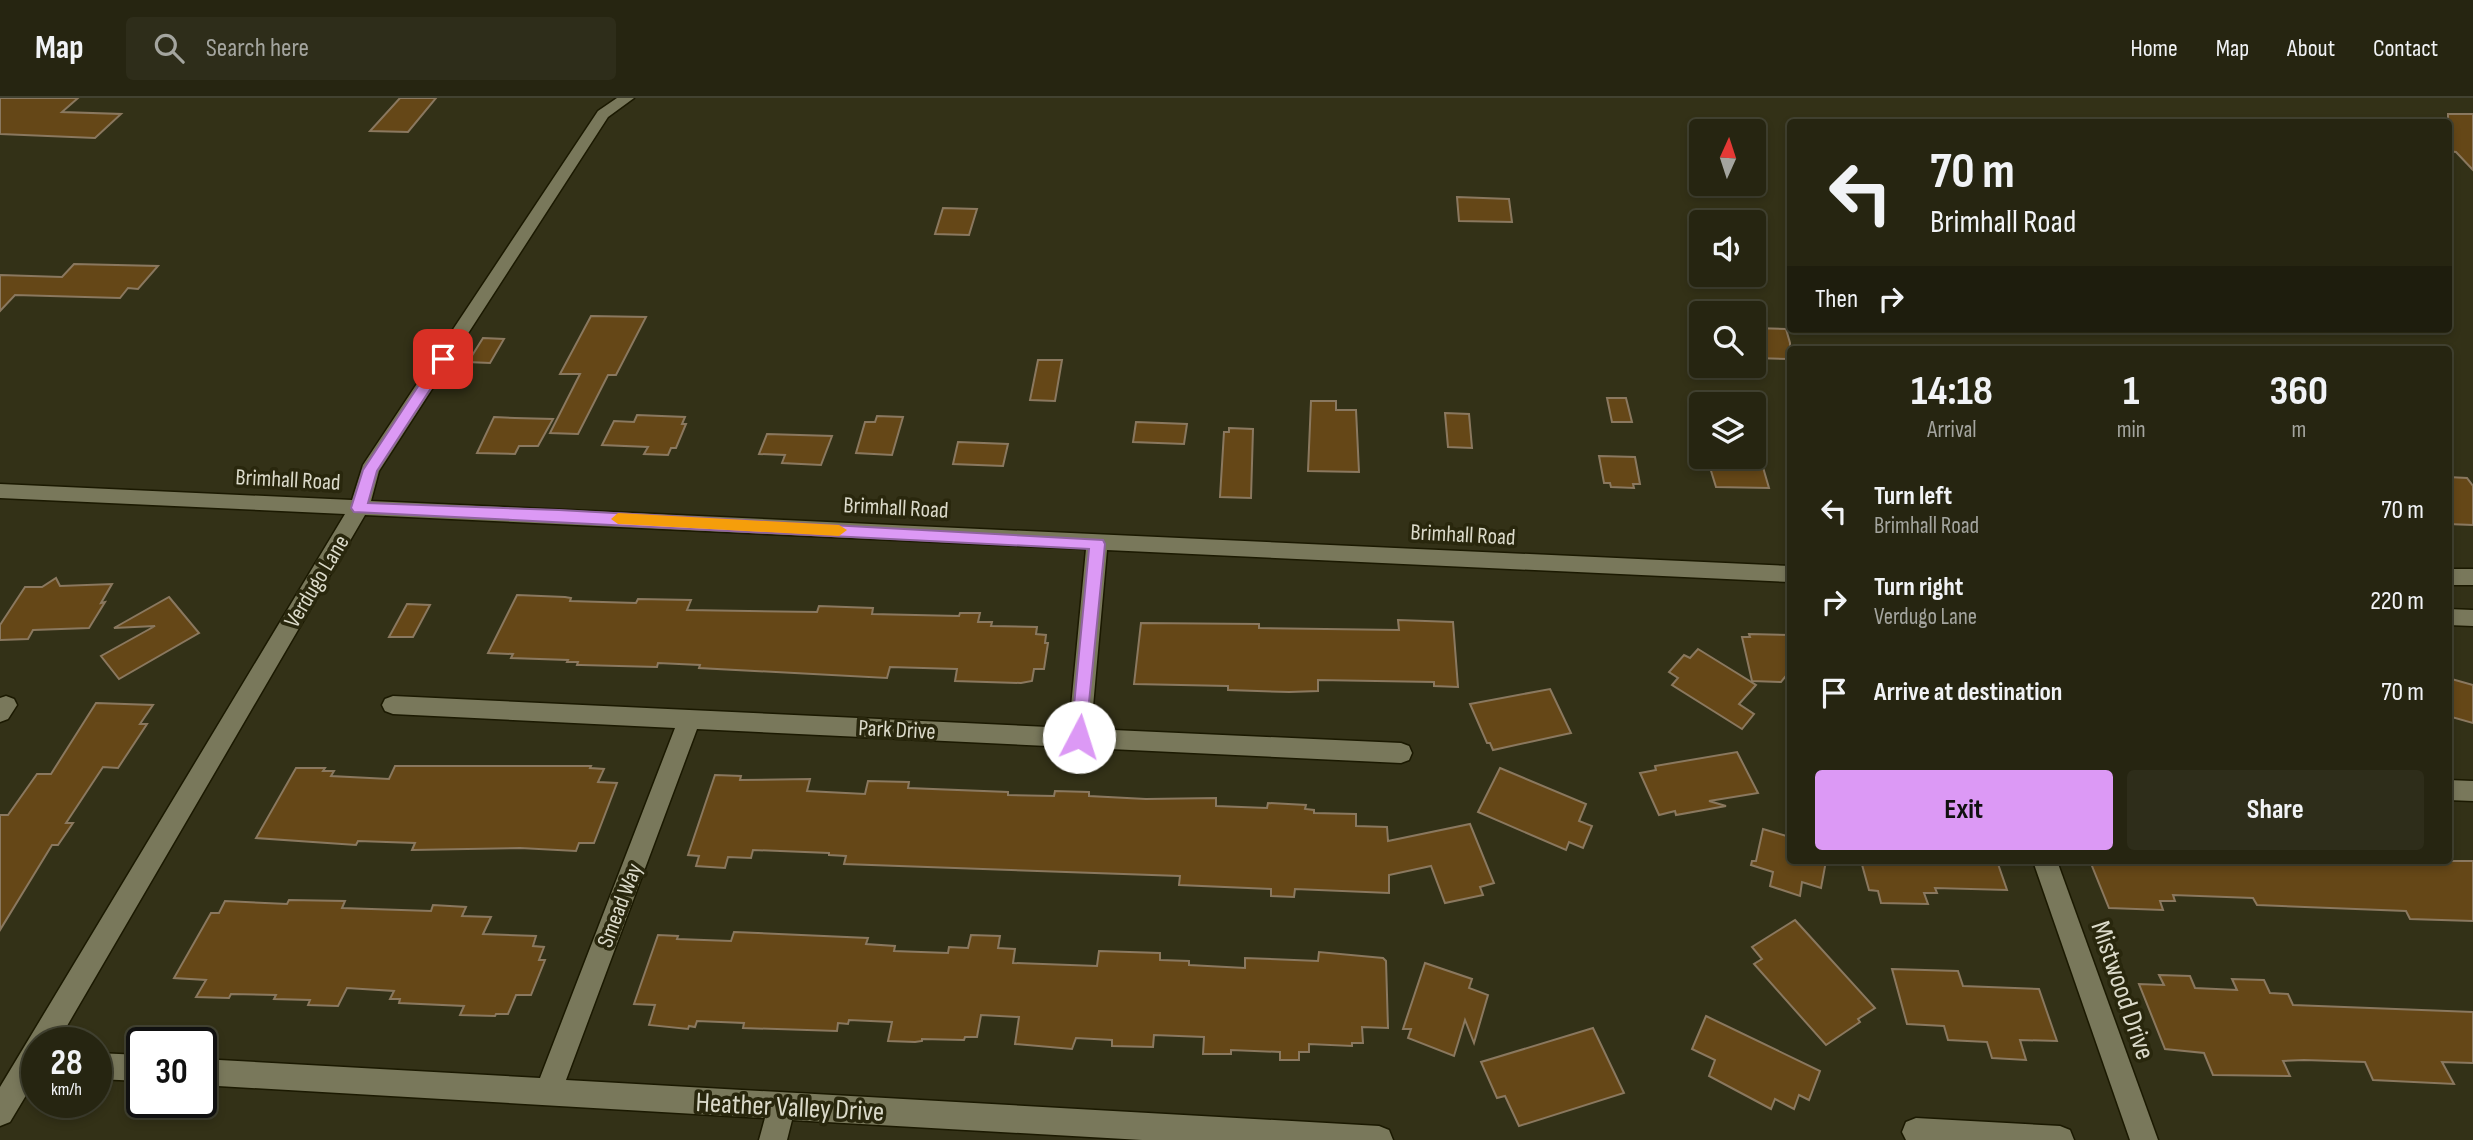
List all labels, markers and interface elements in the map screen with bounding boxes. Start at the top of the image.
search box [126,17,616,80]
text: Map [35,28,84,68]
icon: search [150,29,188,67]
text: Search here [206,33,309,64]
text: Home [2130,34,2178,63]
text: Map [2216,34,2249,63]
text: About [2287,34,2335,63]
text: Contact [2373,34,2438,63]
north arrow [1689,119,1766,196]
map controls [1689,119,1766,469]
text: 70 m [1930,143,2015,202]
icon: left [1815,147,1906,238]
text: Brimhall Road [1930,203,2076,242]
button: sound [1689,210,1766,287]
icon: right [1872,280,1910,318]
text: Then [1815,284,1858,315]
button: search [1689,301,1766,378]
pin [413,329,473,389]
icon: arrive [424,340,462,378]
text: 14:18 [1911,366,1993,417]
text: 1 [2123,366,2139,417]
text: 360 [2270,366,2328,417]
button: layers [1689,392,1766,469]
text: Arrival [1927,416,1977,444]
text: min [2117,416,2146,444]
text: m [2291,416,2306,444]
street label: Brimhall Road [235,463,341,497]
text: Turn left [1874,481,1952,512]
street label: Brimhall Road [843,491,949,525]
icon: left [1815,492,1853,530]
text: 70 m [2381,495,2424,526]
text: Brimhall Road [1874,512,1979,540]
street label: Brimhall Road [1410,518,1516,552]
street label: Verdugo Lane [278,530,355,633]
text: Turn right [1874,572,1963,603]
icon: right [1815,583,1853,621]
text: 220 m [2370,586,2424,617]
text: Verdugo Lane [1874,603,1977,631]
icon: arrive [1815,674,1853,712]
text: Arrive at destination [1874,677,2062,708]
text: 70 m [2381,677,2424,708]
position arrow [1042,700,1116,774]
street label: Park Drive [858,714,936,746]
button: Exit [1815,770,2113,850]
button: Share [2127,770,2424,850]
street label: Smead Way [591,859,649,951]
street label: Mistwood Drive [2083,917,2162,1064]
speed limit sign: 30 [126,1027,217,1118]
text: 28 [51,1042,82,1085]
text: km/h [51,1079,82,1100]
street label: Heather Valley Drive [695,1086,885,1129]

